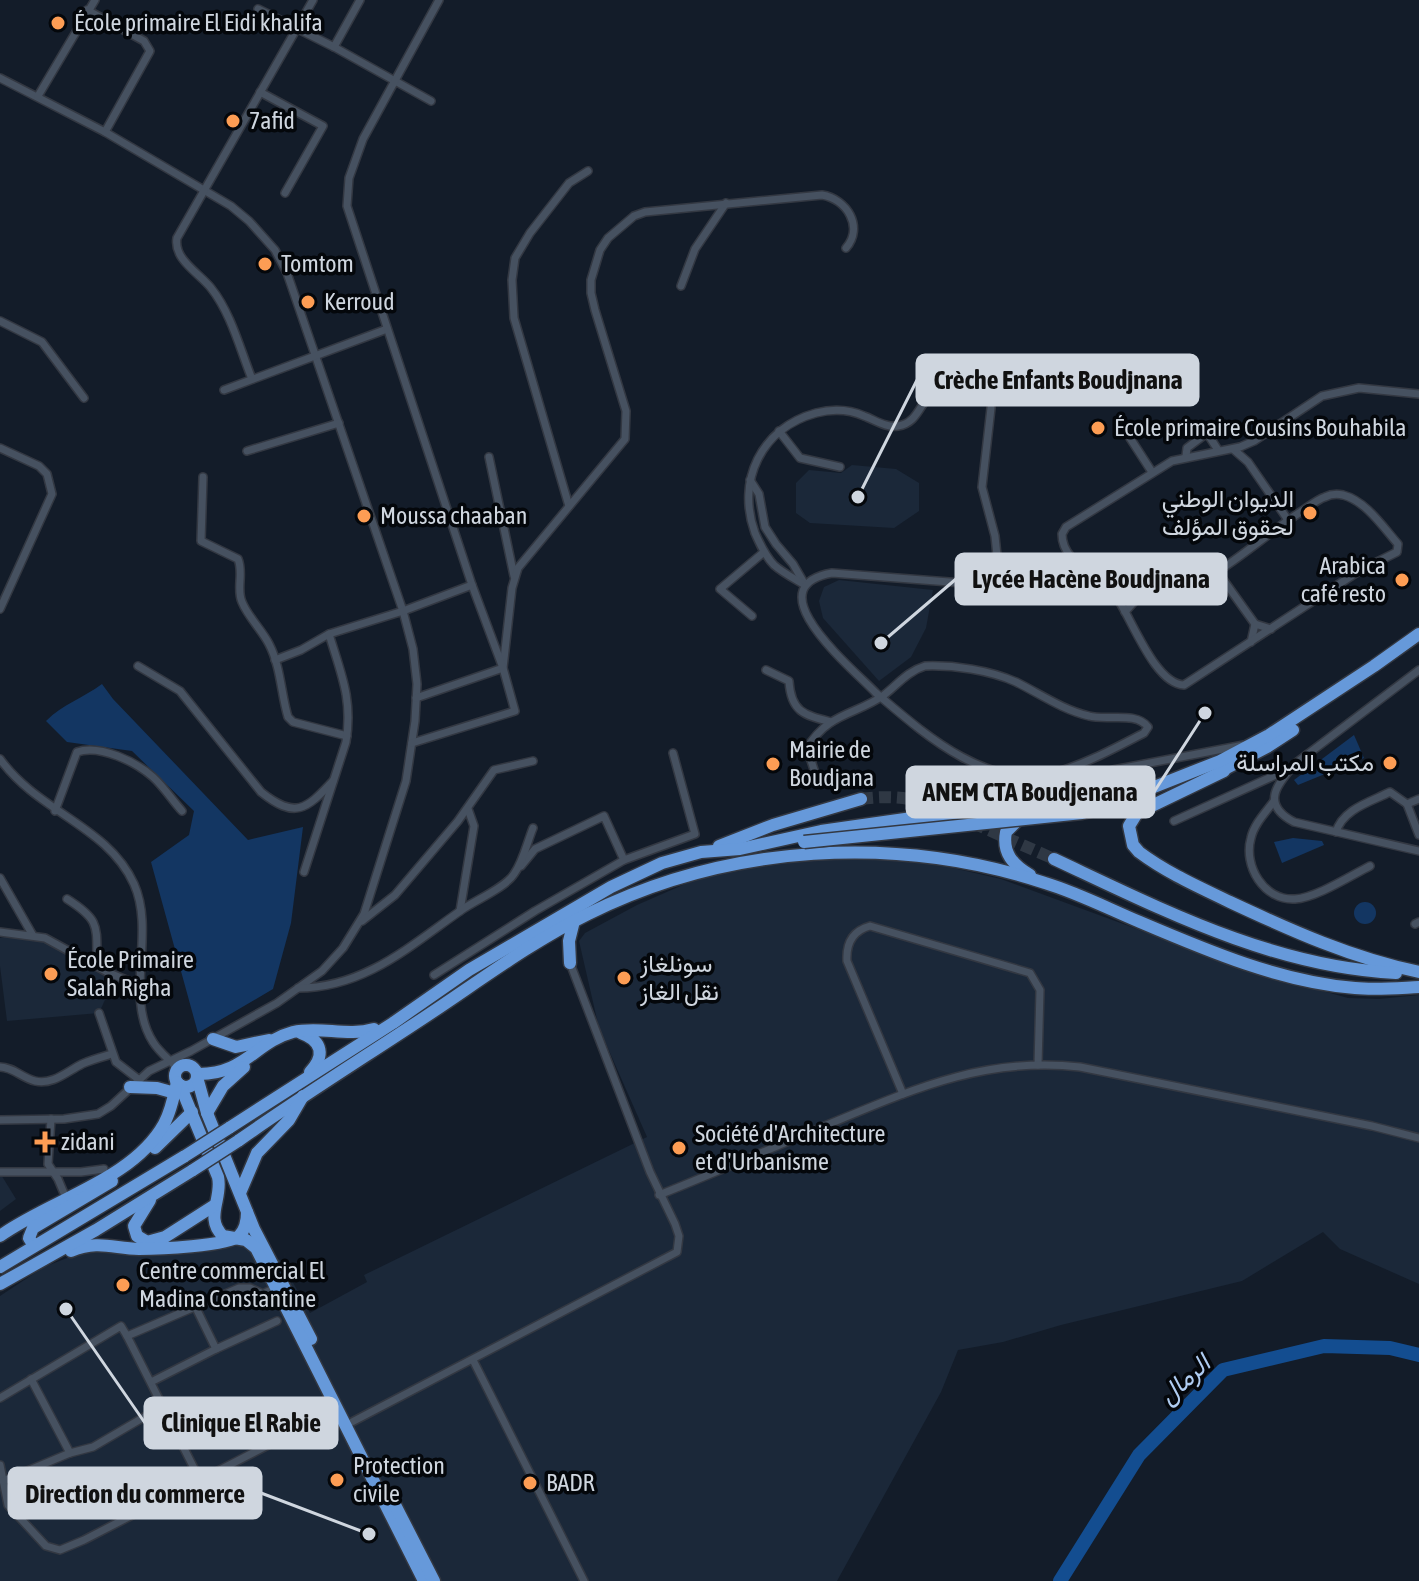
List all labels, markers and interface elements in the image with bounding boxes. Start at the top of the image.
place label: École primaire El Eidi khalifa [74,9,323,36]
marker: École primaire El Eidi khalifa [49,14,67,32]
place label: 7afid [249,107,295,134]
marker: 7afid [224,112,242,130]
place label: Tomtom [281,250,354,277]
marker: Tomtom [256,255,274,273]
place label: Kerroud [324,288,395,315]
marker: Kerroud [299,293,317,311]
callout: Crèche Enfants Boudjnana [917,355,1198,405]
text: Crèche Enfants Boudjnana [933,365,1183,395]
place label: École primaire Cousins Bouhabila [1114,414,1406,441]
marker: École primaire Cousins Bouhabila [1089,419,1107,437]
place label: الديوان الوطني لحقوق المؤلف [1162,485,1294,542]
place label: Moussa chaaban [380,502,527,529]
marker: الديوان الوطني لحقوق المؤلف [1301,504,1319,522]
marker: Moussa chaaban [355,507,373,525]
place label: Arabica café resto [1301,552,1386,607]
callout: Lycée Hacène Boudjnana [956,554,1226,604]
text: Lycée Hacène Boudjnana [972,564,1210,594]
marker: Arabica café resto [1393,571,1411,589]
place label: Mairie de Boudjana [789,736,874,791]
place label: مكتب المراسلة [1236,749,1374,778]
marker: مكتب المراسلة [1381,754,1399,772]
marker: Mairie de Boudjana [764,755,782,773]
callout: ANEM CTA Boudjenana [907,767,1154,817]
text: ANEM CTA Boudjenana [921,777,1138,807]
place label: École Primaire Salah Righa [67,946,194,1001]
place label: سونلغاز نقل الغاز [639,950,719,1007]
marker: École Primaire Salah Righa [42,965,60,983]
marker: سونلغاز نقل الغاز [615,969,633,987]
place label: Société d'Architecture et d'Urbanisme [695,1120,886,1175]
place label: zidani [61,1128,115,1155]
marker: zidani [36,1133,54,1151]
marker: Société d'Architecture et d'Urbanisme [670,1139,688,1157]
place label: Centre commercial El Madina Constantine [139,1257,326,1312]
marker: Centre commercial El Madina Constantine [114,1276,132,1294]
water label: الرمال [1152,1346,1219,1411]
callout: Clinique El Rabie [145,1398,337,1448]
text: Clinique El Rabie [161,1408,321,1438]
place label: Protection civile [353,1452,445,1507]
callout: Direction du commerce [9,1468,261,1518]
place label: BADR [546,1469,595,1496]
marker: Protection civile [328,1471,346,1489]
marker: BADR [521,1474,539,1492]
text: Direction du commerce [25,1479,245,1509]

